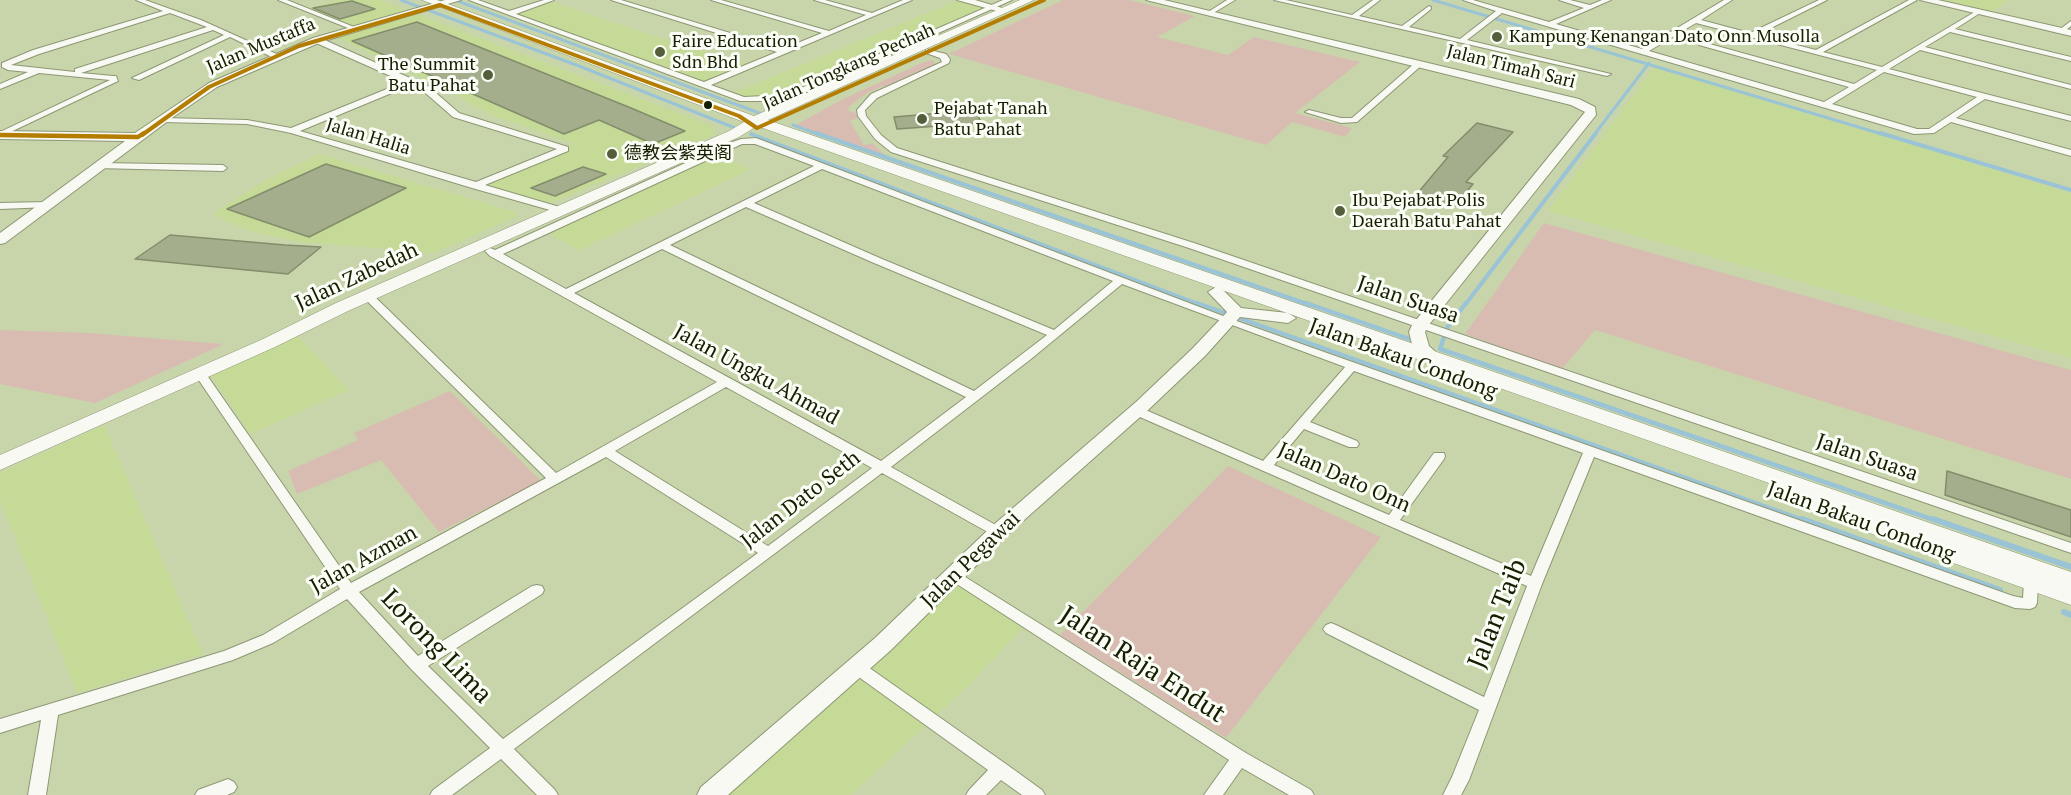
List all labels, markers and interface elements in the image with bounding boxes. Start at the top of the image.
street label: Jalan Mustaffa [204,13,318,79]
street label: Jalan Tongkang Pechah [760,19,938,115]
place label: Kampung Kenangan Dato Onn Musolla [1509,26,1820,48]
marker: Kampung Kenangan Dato Onn Musolla [1490,30,1504,44]
place label: Faire Education Sdn Bhd [672,31,798,74]
street label: Jalan Timah Sari [1444,41,1578,93]
marker: Faire Education Sdn Bhd [653,45,667,59]
place label: The Summit Batu Pahat [378,54,476,97]
marker: The Summit Batu Pahat [481,68,495,82]
place label: Pejabat Tanah Batu Pahat [934,98,1048,140]
unlabelled marker [702,99,714,111]
marker: Pejabat Tanah Batu Pahat [915,112,929,126]
street label: Jalan Halia [323,114,413,160]
place label: 德教会紫英阁 [624,143,732,165]
marker: 德教会紫英阁 [605,147,619,161]
place label: Ibu Pejabat Polis Daerah Batu Pahat [1352,190,1502,232]
marker: Ibu Pejabat Polis Daerah Batu Pahat [1333,204,1347,218]
street label: Jalan Zabedah [292,238,422,316]
street label: Jalan Suasa [1354,271,1462,329]
street label: Jalan Bakau Condong [1306,313,1500,405]
street label: Jalan Ungku Ahmad [669,319,843,431]
street label: Jalan Suasa [1813,429,1921,487]
street label: Jalan Dato Onn [1274,437,1414,519]
street label: Jalan Dato Seth [736,446,866,554]
street label: Jalan Bakau Condong [1764,476,1958,568]
street label: Jalan Pegawai [916,506,1026,614]
street label: Jalan Azman [306,520,422,600]
street label: Jalan Taib [1462,555,1534,673]
street label: Lorong Lima [374,584,498,710]
street label: Jalan Raja Endut [1053,600,1231,730]

